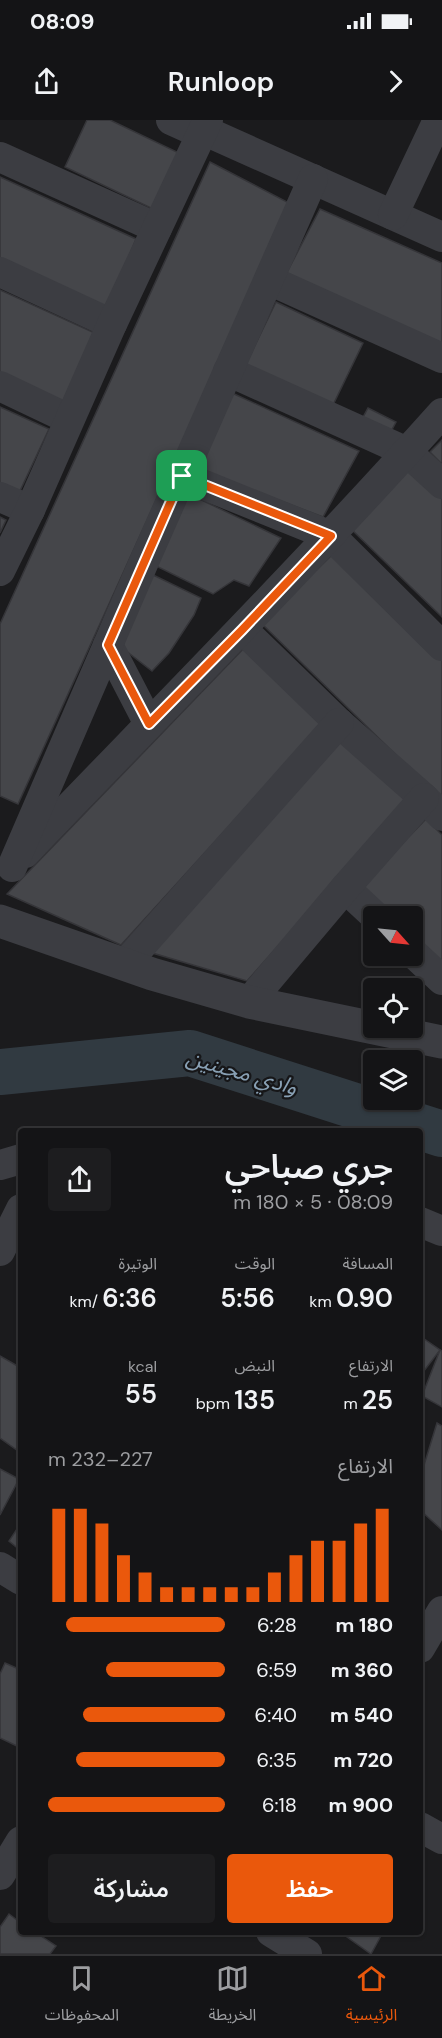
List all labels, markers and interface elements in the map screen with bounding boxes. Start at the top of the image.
text: 08:09 [30,7,94,36]
text: Runloop [168,64,274,99]
icon: share [30,65,63,98]
icon: forward [379,65,412,98]
pin [156,450,207,501]
icon: arrive [165,459,198,492]
north arrow [363,906,423,966]
map controls [363,906,423,1110]
button: locate [363,978,423,1038]
water label: وادي مجينين [182,1042,301,1105]
button: layers [363,1050,423,1110]
text: جري صباحي [225,1145,393,1188]
button: share [48,1148,111,1211]
text: 08:09 · 5 × 180 m [233,1189,393,1215]
text: الوتيرة [119,1253,157,1274]
text: الوقت [235,1253,275,1274]
text: المسافة [343,1253,393,1274]
text: 6:36 [102,1281,157,1315]
text: 5:56 [220,1281,275,1315]
text: 0.90 [336,1281,393,1315]
text: /km [69,1291,102,1312]
text: km [309,1291,336,1312]
text: النبض [234,1355,275,1376]
text: الارتفاع [349,1355,393,1376]
text: kcal [128,1356,157,1377]
text: 55 [125,1377,157,1411]
text: 135 [234,1383,275,1417]
text: 25 [362,1383,393,1417]
text: bpm [196,1393,234,1414]
text: m [343,1393,362,1414]
text: 227–232 m [48,1446,153,1472]
text: الارتفاع [338,1453,393,1479]
text: 6:28 [257,1612,297,1638]
text: 180 m [335,1612,393,1638]
text: 6:59 [256,1657,297,1683]
text: 360 m [331,1657,393,1683]
text: 6:40 [255,1702,297,1728]
text: 540 m [330,1702,393,1728]
text: 6:35 [256,1747,297,1773]
text: 720 m [333,1747,393,1773]
text: 6:18 [262,1792,297,1818]
text: 900 m [329,1792,393,1818]
button: مشاركة [48,1854,215,1923]
button: حفظ [227,1854,393,1923]
tab: المحفوظات [45,1962,119,2032]
tab: الخريطة [208,1962,256,2032]
tab: الرئيسية [346,1962,397,2032]

